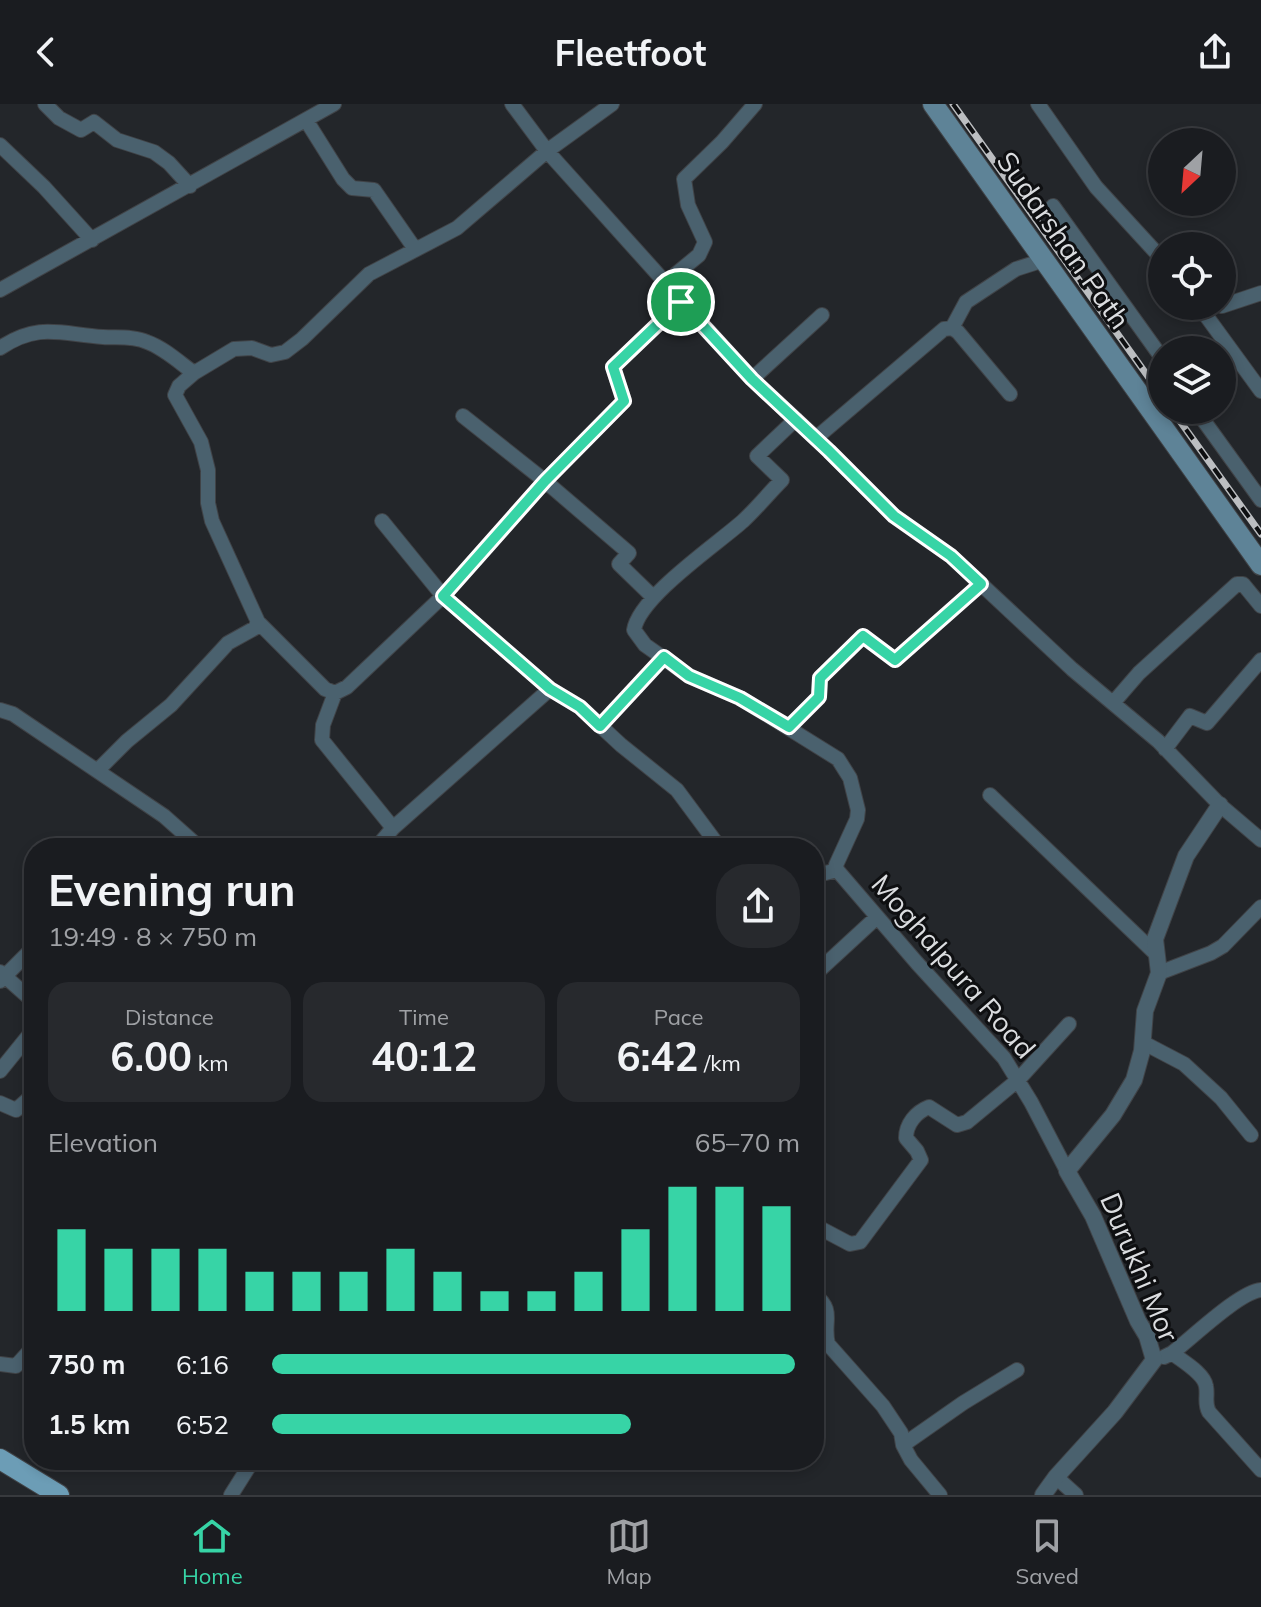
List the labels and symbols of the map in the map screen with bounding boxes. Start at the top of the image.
north arrow [1148,128,1236,216]
street label: Sudarshan Path [990,145,1138,335]
pin [647,268,715,336]
street label: Moghalpura Road [865,867,1043,1065]
street label: Durukhi Mor [1093,1187,1187,1347]

